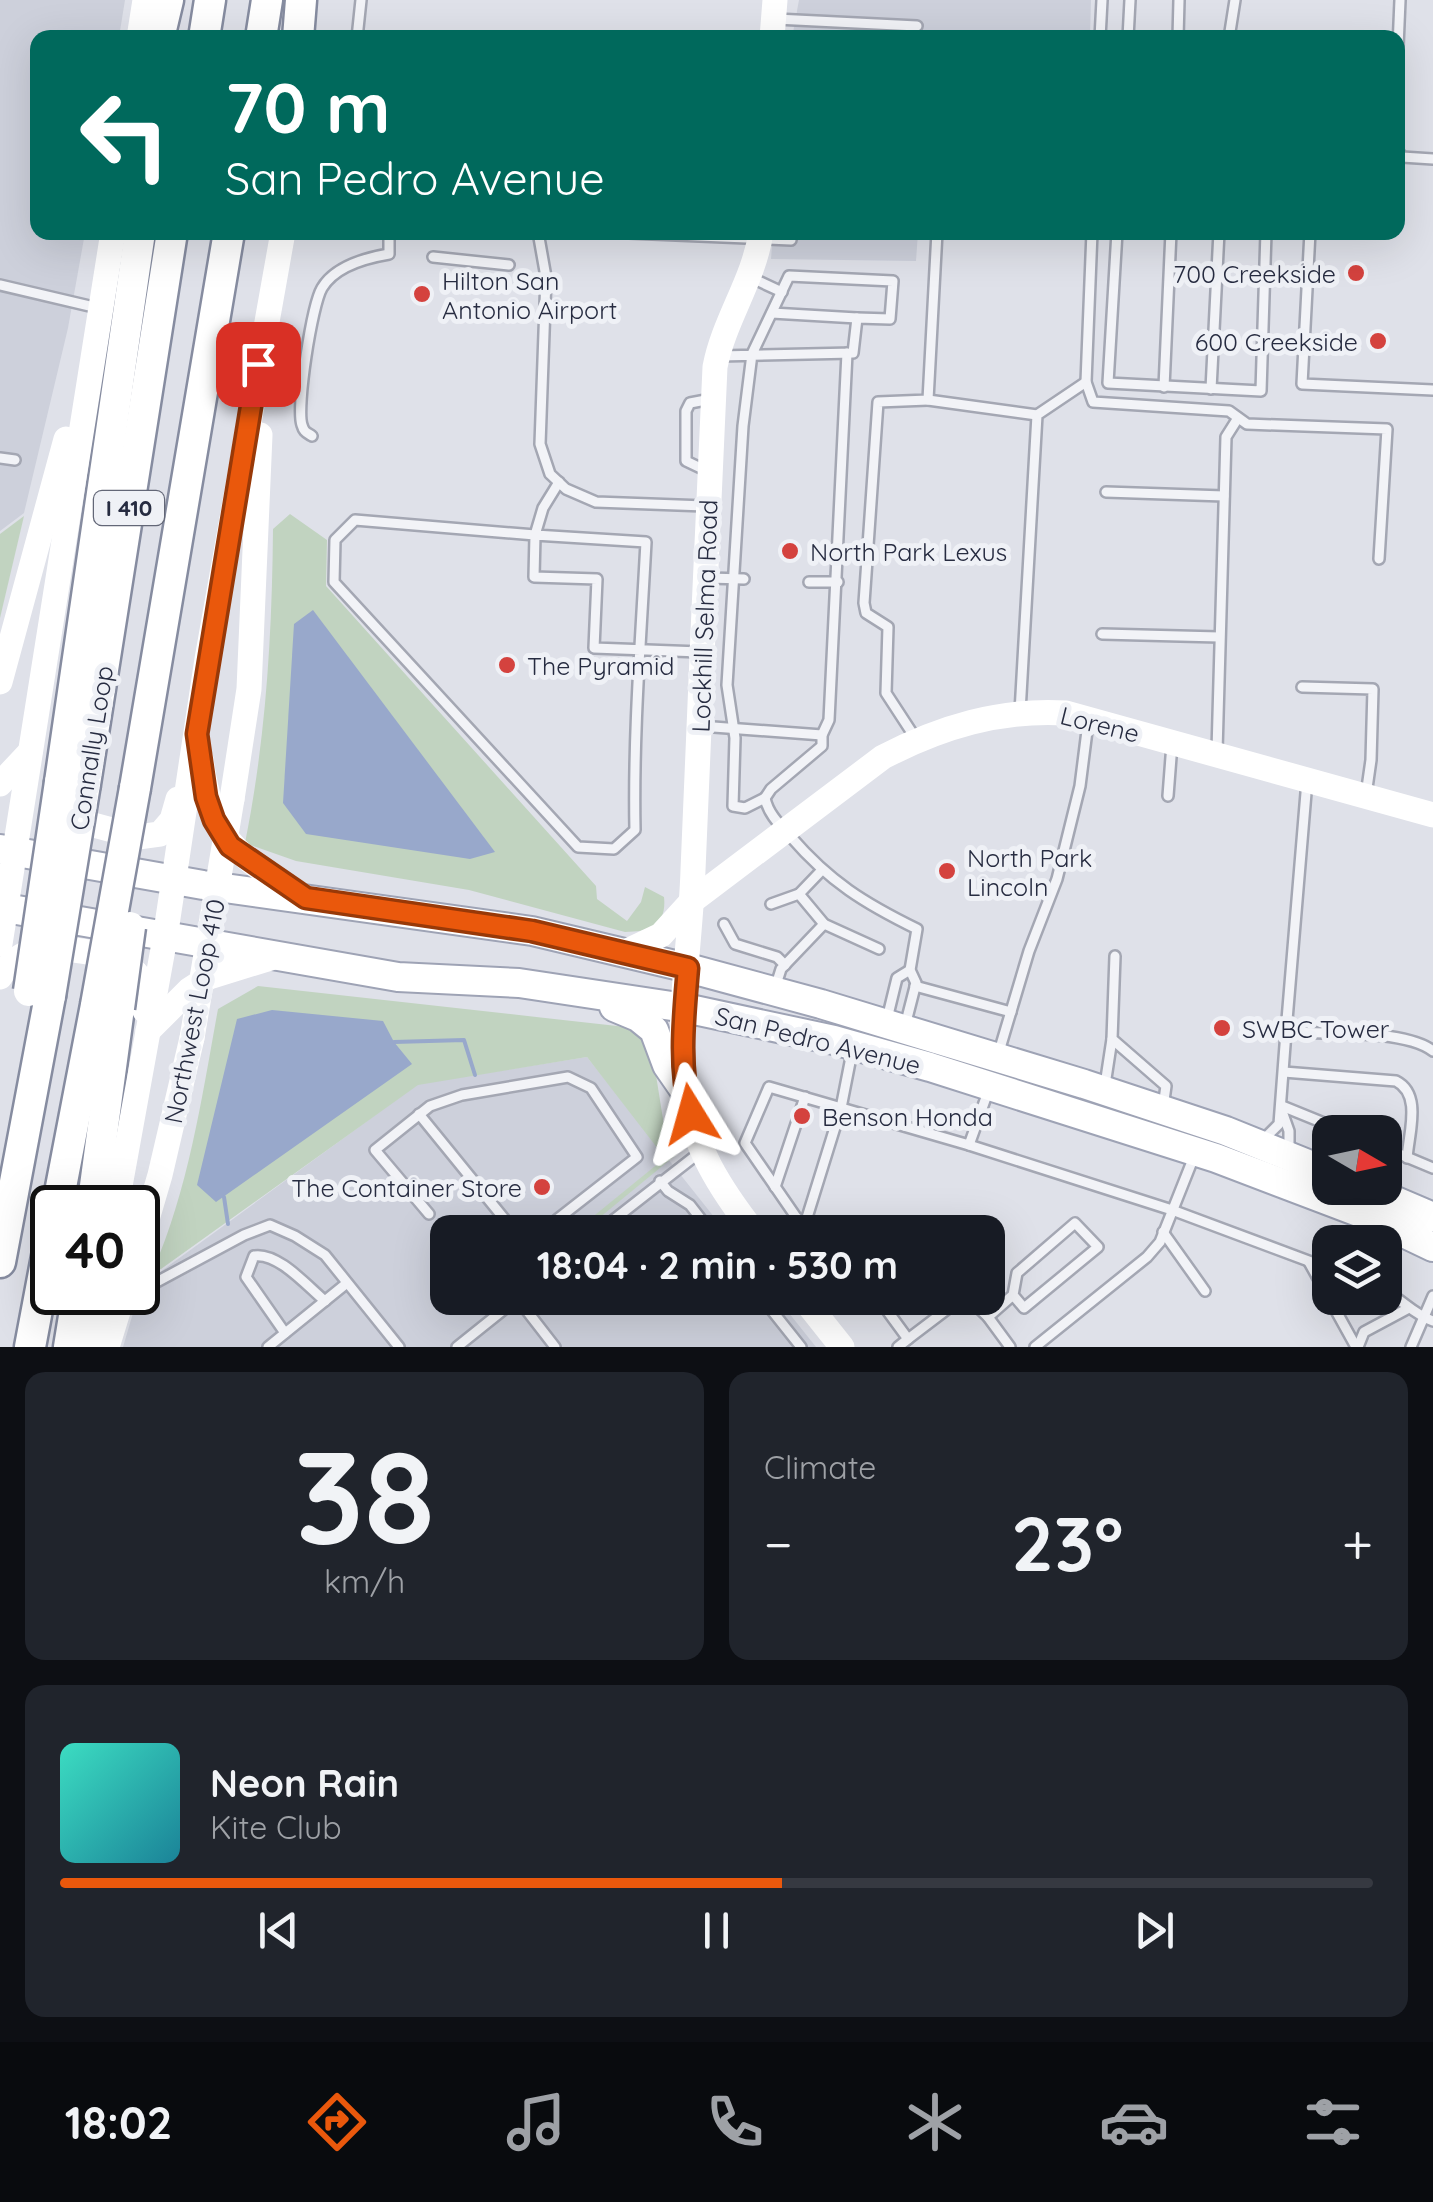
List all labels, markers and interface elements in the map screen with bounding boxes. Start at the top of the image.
text: 70 m [225,63,391,151]
icon: left [60,70,190,200]
text: San Pedro Avenue [225,150,605,206]
place label: 700 Creekside [1173,258,1336,289]
marker: 700 Creekside [1345,262,1367,284]
place label: Hilton San Antonio Airport [442,265,617,325]
marker: Hilton San Antonio Airport [411,283,433,305]
pin [216,322,301,407]
place label: 600 Creekside [1195,326,1358,357]
marker: 600 Creekside [1367,330,1389,352]
icon: arrive [231,337,286,392]
road number: I 410 [94,491,164,525]
street label: Lockhill Selma Road [684,499,724,733]
place label: North Park Lexus [810,536,1007,567]
marker: North Park Lexus [779,540,801,562]
place label: The Pyramid [527,650,674,681]
marker: The Pyramid [496,654,518,676]
street label: Connally Loop [63,663,119,833]
street label: Lorene [1057,699,1143,749]
place label: North Park Lincoln [967,842,1092,902]
marker: North Park Lincoln [936,860,958,882]
street label: Northwest Loop 410 [157,896,231,1126]
street label: San Pedro Avenue [712,999,924,1081]
place label: SWBC Tower [1242,1013,1390,1044]
marker: SWBC Tower [1211,1017,1233,1039]
position arrow [639,1062,743,1166]
place label: Benson Honda [822,1101,993,1132]
marker: Benson Honda [791,1105,813,1127]
north arrow [1312,1115,1402,1205]
map controls [1312,1115,1402,1315]
place label: The Container Store [291,1172,522,1203]
marker: The Container Store [531,1176,553,1198]
speed limit sign: 40 [30,1185,160,1315]
button: layers [1312,1225,1402,1315]
text: 18:04 · 2 min · 530 m [537,1241,898,1289]
text: 38 [294,1414,435,1577]
text: Climate [764,1447,876,1487]
text: 23° [1011,1496,1124,1590]
text: − [764,1509,793,1578]
text: + [1342,1509,1373,1578]
text: km/h [324,1561,405,1601]
text: Neon Rain [210,1759,399,1807]
text: Kite Club [210,1807,342,1847]
icon: previous [251,1903,306,1958]
icon: pause [689,1903,744,1958]
icon: next [1127,1903,1182,1958]
icon: directions [302,2087,372,2157]
icon: music [501,2087,571,2157]
icon: phone [700,2087,770,2157]
icon: climate [900,2087,970,2157]
icon: car [1099,2087,1169,2157]
icon: filters [1298,2087,1368,2157]
text: 18:02 [65,2094,172,2150]

